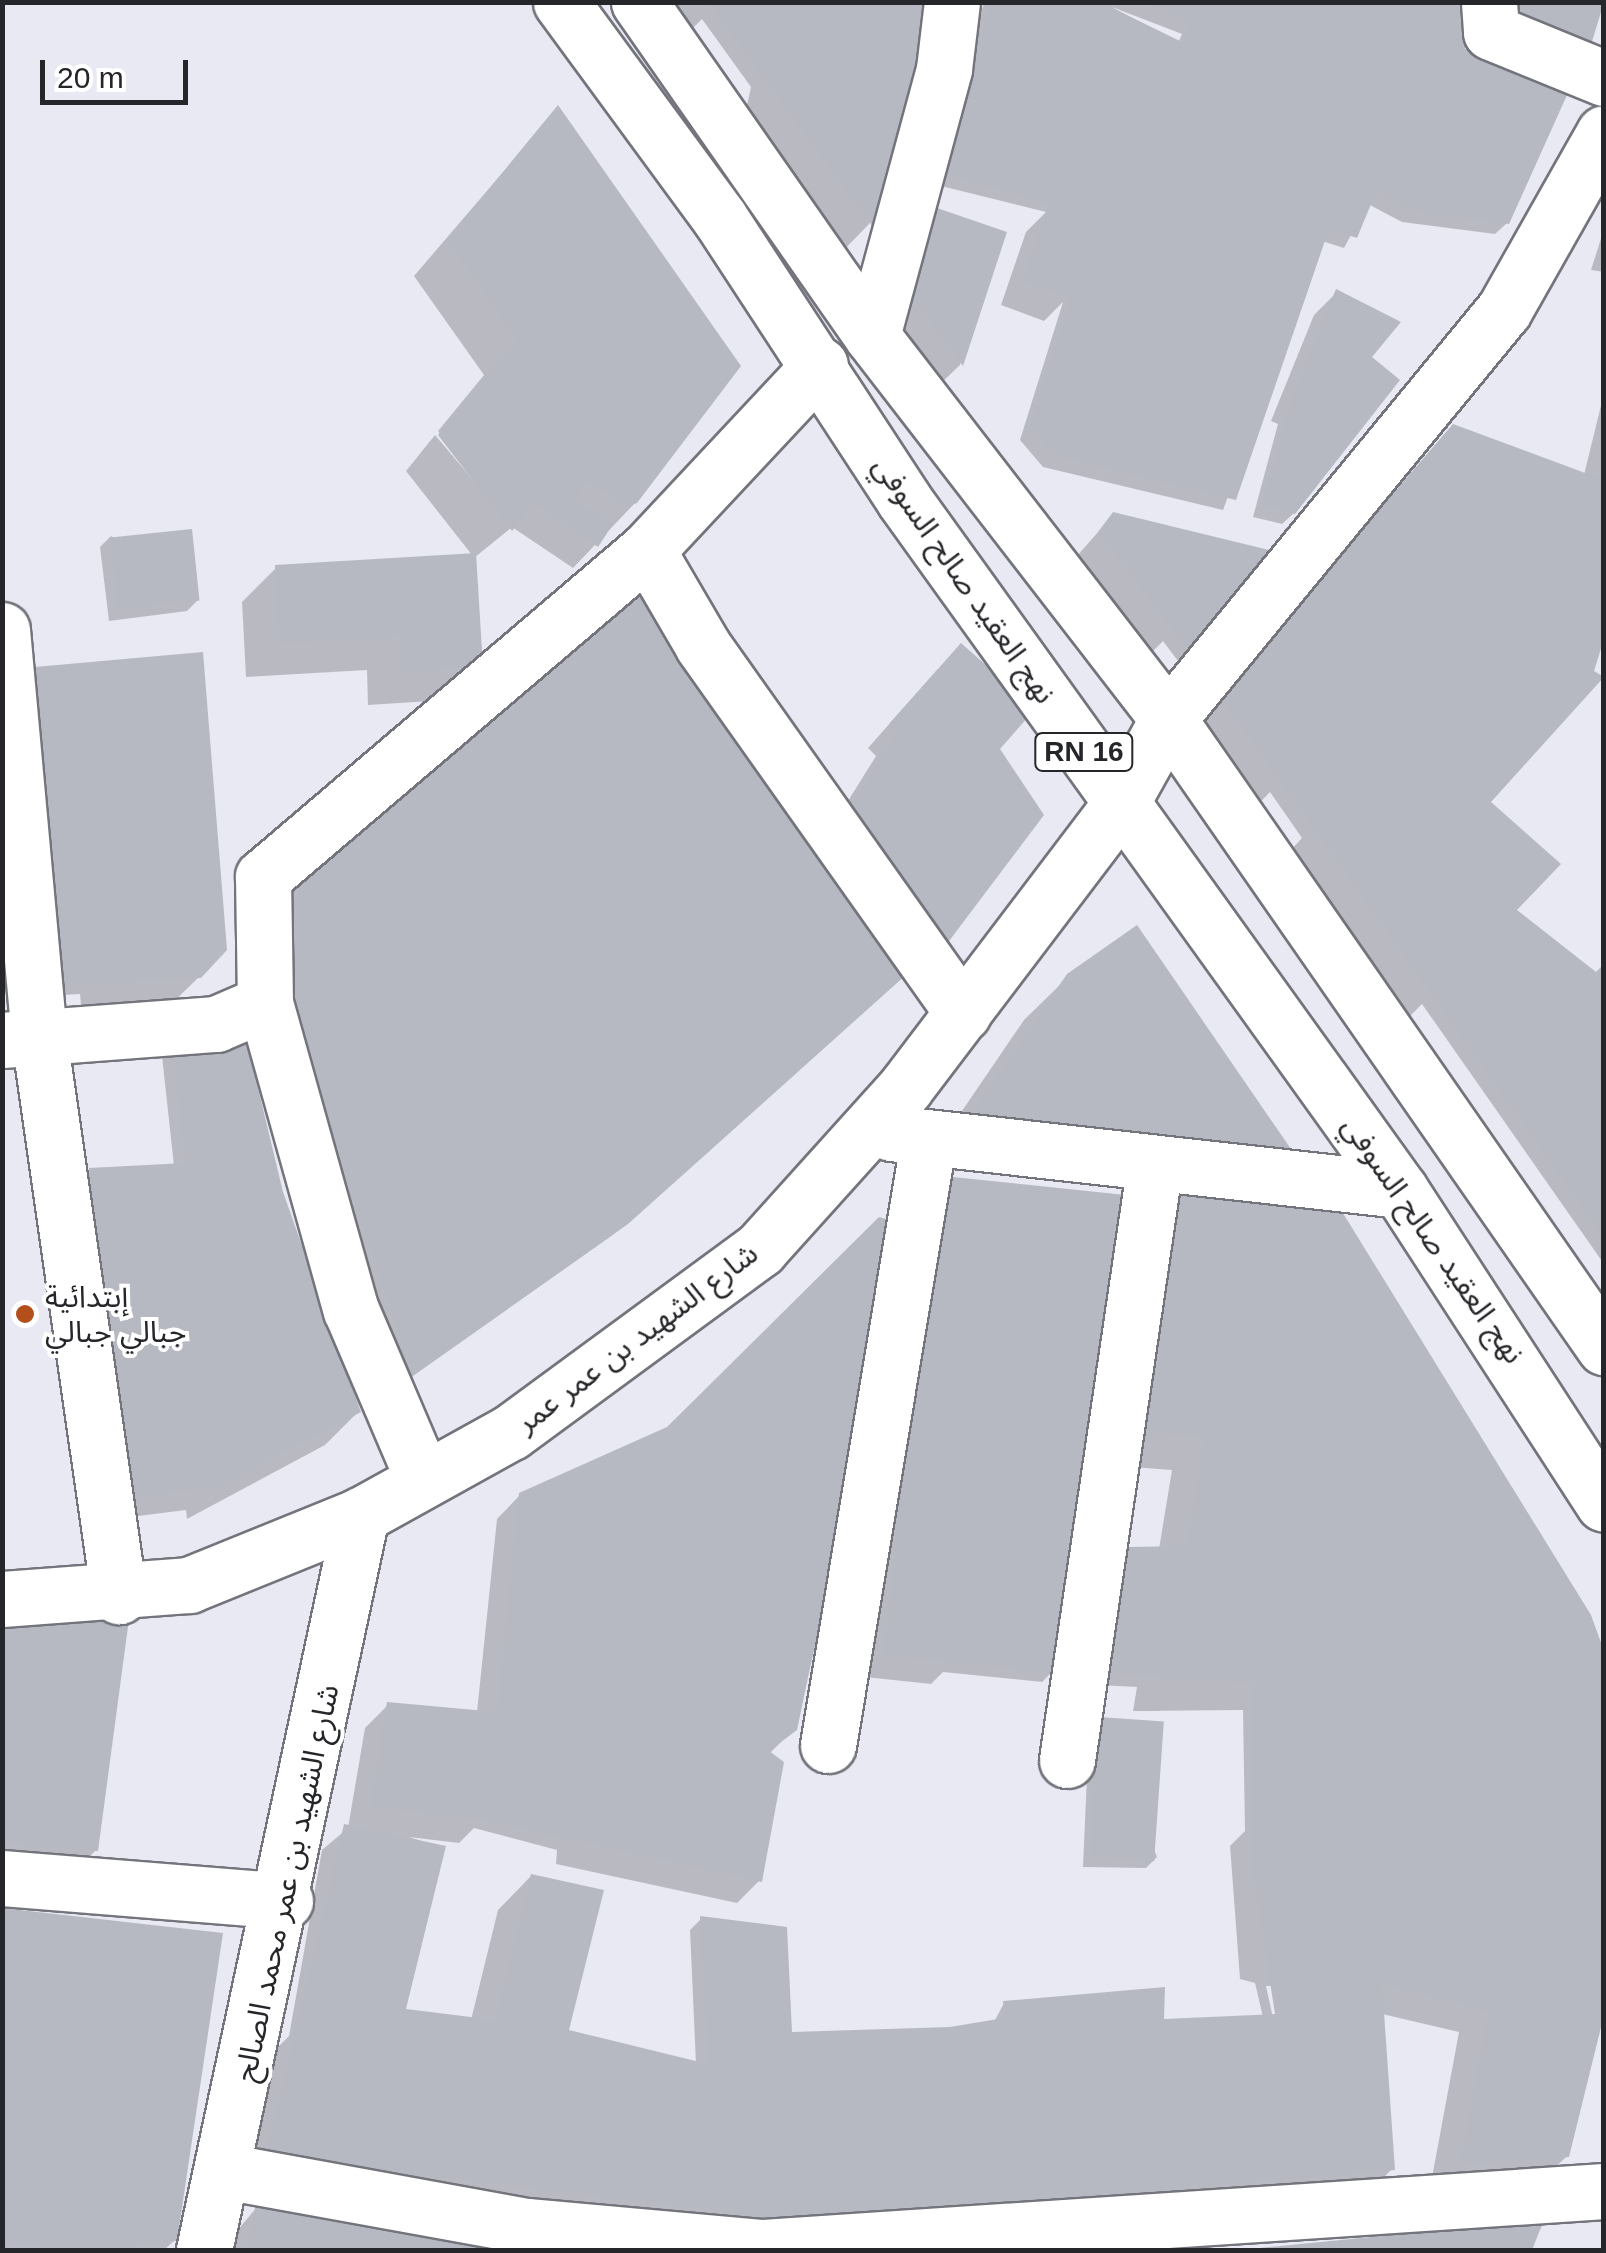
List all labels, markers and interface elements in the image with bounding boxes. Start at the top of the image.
scale bar [45,40,192,102]
text: 20 m [57,61,124,94]
street label: نهج العقيد صالح السوفي [865,449,1063,711]
road number: RN 16 [1034,729,1134,775]
street label: نهج العقيد صالح السوفي [1334,1109,1532,1371]
street label: شارع الشهيد بن عمر عمر [509,1235,765,1441]
place label: إبتدائية جبالي جبالي [45,1279,186,1350]
marker: إبتدائية جبالي جبالي [14,1303,36,1325]
street label: شارع الشهيد بن عمر محمد الصالح [227,1681,347,2085]

